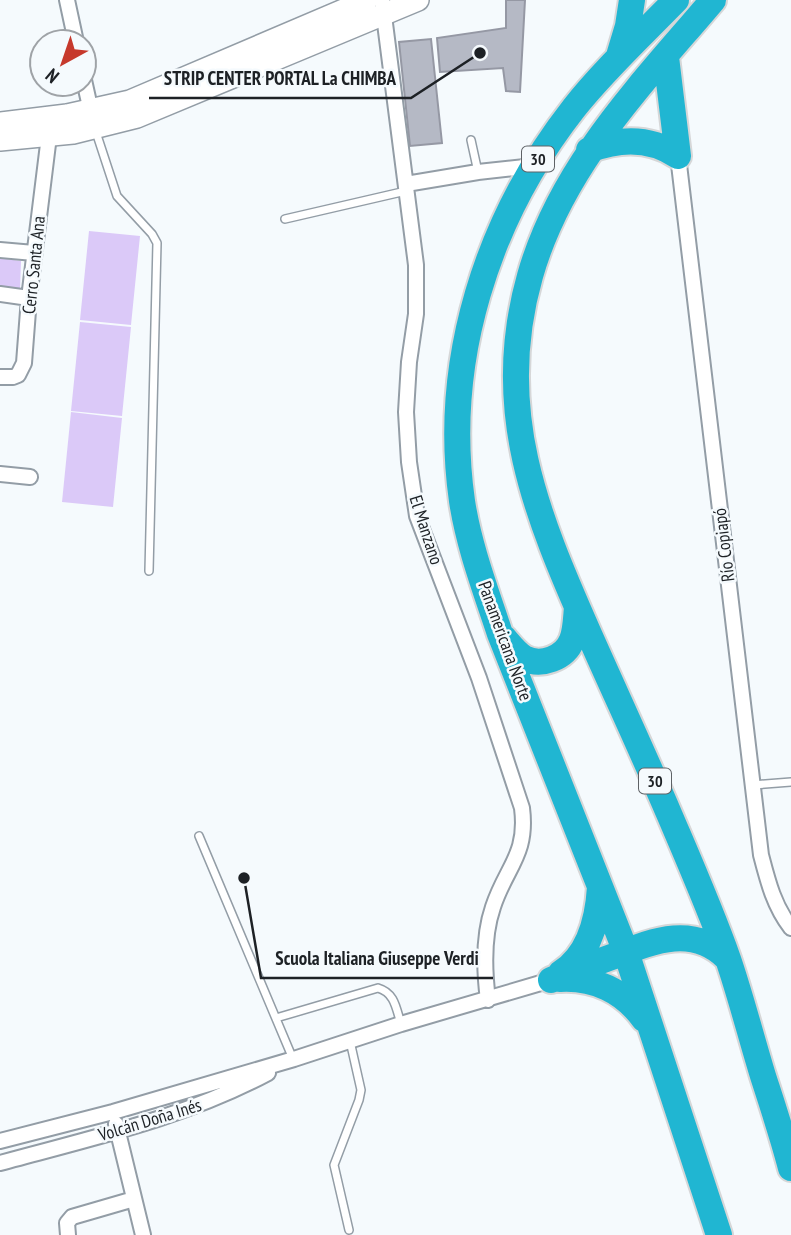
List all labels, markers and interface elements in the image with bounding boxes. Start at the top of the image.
north arrow [28,28,98,98]
callout: STRIP CENTER PORTAL La CHIMBA [149,58,411,98]
text: N [40,64,64,89]
text: STRIP CENTER PORTAL La CHIMBA [164,66,397,90]
road number: 30 [522,146,554,172]
street label: Cerro Santa Ana [17,215,50,315]
street label: El Manzano [404,492,449,568]
street label: Río Copiapó [708,507,739,583]
street label: Panamericana Norte [473,578,538,704]
road number: 30 [639,768,671,794]
callout: Scuola Italiana Giuseppe Verdi [261,938,493,978]
text: Scuola Italiana Giuseppe Verdi [275,946,479,970]
street label: Volcán Doña Inés [95,1093,204,1146]

